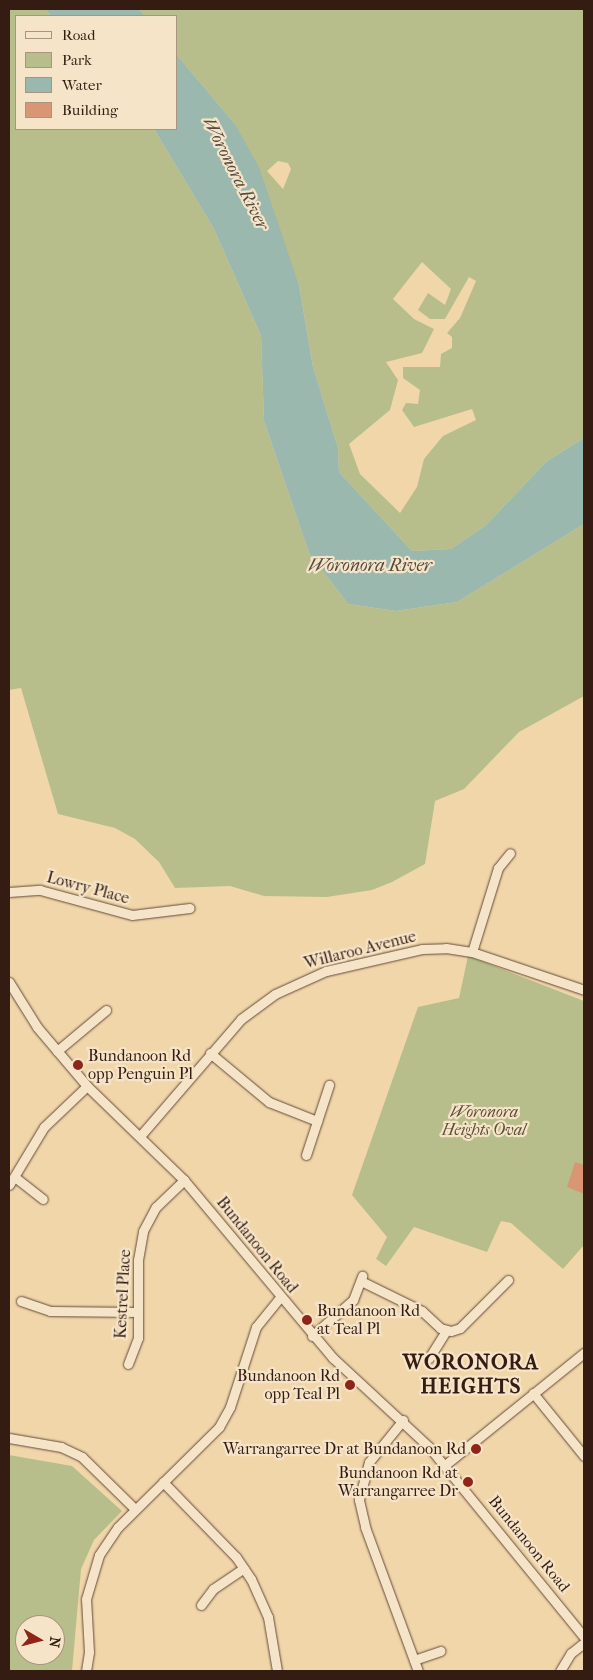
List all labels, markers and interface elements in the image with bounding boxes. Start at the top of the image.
legend [15,15,178,130]
text: Road [62,26,95,44]
text: Park [62,51,92,69]
text: Water [62,76,102,94]
text: Building [62,101,118,119]
water label: Woronora River [197,114,273,234]
water label: Woronora River [308,555,432,577]
street label: Lowry Place [45,868,131,908]
street label: Willaroo Avenue [302,927,418,973]
place label: Bundanoon Rd opp Penguin Pl [88,1046,193,1084]
marker: Bundanoon Rd opp Penguin Pl [72,1059,84,1071]
park label: Woronora Heights Oval [442,1102,526,1140]
street label: Bundanoon Road [212,1193,302,1297]
street label: Kestrel Place [111,1249,135,1339]
place label: Bundanoon Rd at Teal Pl [317,1301,420,1339]
marker: Bundanoon Rd at Teal Pl [301,1314,313,1326]
district label: WORONORA HEIGHTS [402,1349,540,1399]
place label: Bundanoon Rd opp Teal Pl [237,1366,340,1404]
marker: Bundanoon Rd opp Teal Pl [344,1379,356,1391]
place label: Warrangarree Dr at Bundanoon Rd [223,1439,466,1459]
marker: Warrangarree Dr at Bundanoon Rd [470,1443,482,1455]
place label: Bundanoon Rd at Warrangarree Dr [338,1463,458,1501]
marker: Bundanoon Rd at Warrangarree Dr [462,1476,474,1488]
street label: Bundanoon Road [484,1492,574,1596]
north arrow [15,1615,65,1665]
text: N [45,1636,64,1648]

